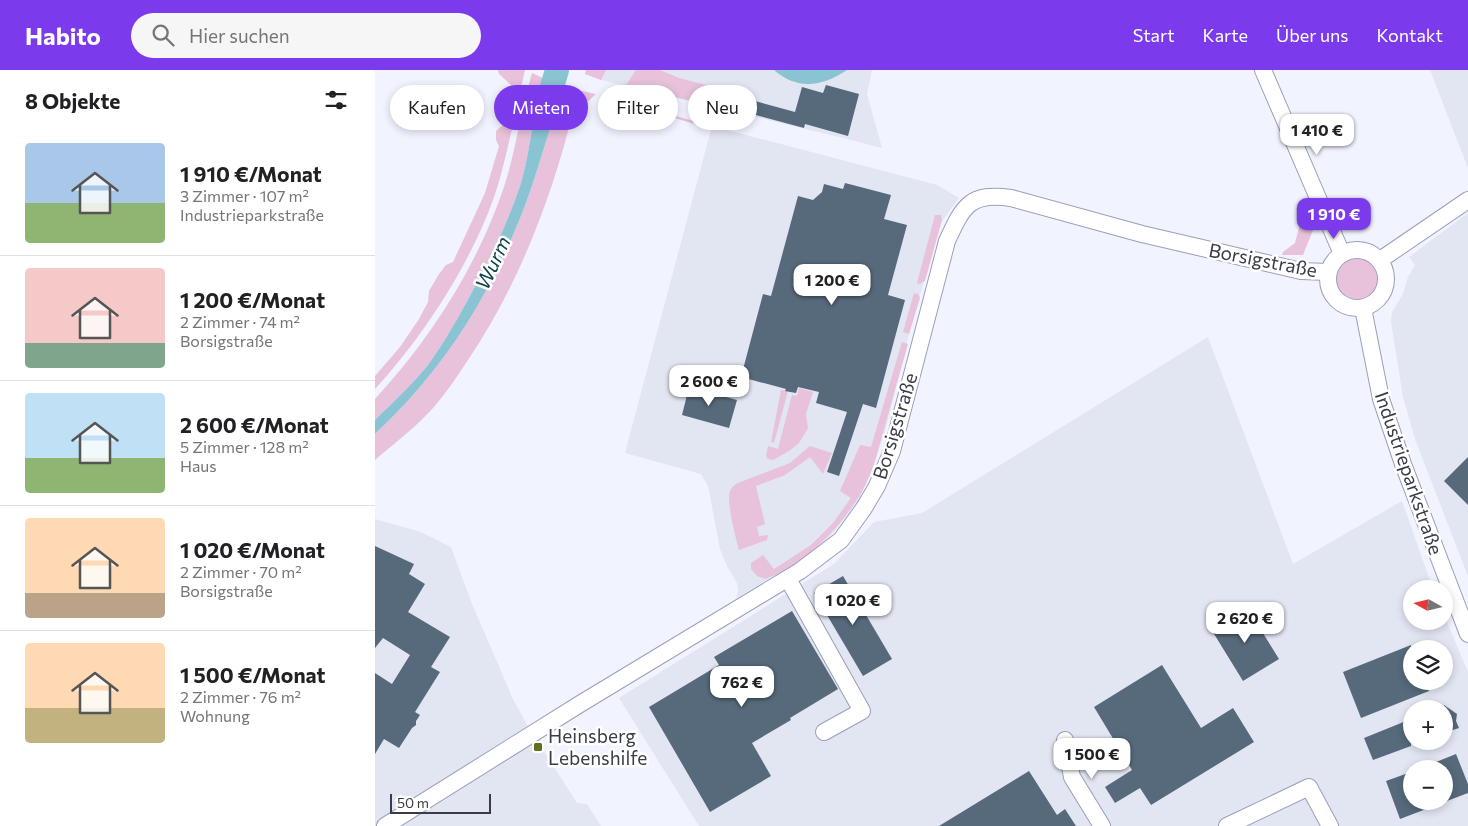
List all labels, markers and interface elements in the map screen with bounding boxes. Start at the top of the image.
search box [131,13,481,58]
text: Habito [25,21,101,50]
icon: search [149,21,177,49]
text: Hier suchen [189,24,290,47]
text: Start [1133,24,1175,46]
text: Karte [1203,24,1248,46]
text: Über uns [1276,24,1349,46]
text: Kontakt [1377,24,1443,46]
chip: Kaufen [390,85,484,130]
chip: Mieten [494,85,588,130]
chip: Filter [598,85,678,130]
chip: Neu [688,85,757,130]
icon: filters [322,86,350,114]
text: 8 Objekte [25,88,120,113]
pin: 1 410 € [1271,114,1363,156]
text: 1 410 € [1291,120,1343,139]
text: 1 910 €/Monat [180,161,322,186]
icon: home [65,163,125,223]
text: 3 Zimmer · 107 m² [180,186,309,205]
pin: 1 910 € [1288,198,1380,240]
text: 1 910 € [1308,204,1360,223]
text: Industrieparkstraße [180,205,324,224]
water label: Wurm [469,232,515,293]
street label: Borsigstraße [1207,238,1319,281]
pin: 1 200 € [786,264,878,306]
text: 1 200 € [805,270,859,289]
text: 1 200 €/Monat [180,287,325,312]
icon: home [65,288,125,348]
text: 2 Zimmer · 74 m² [180,312,300,331]
text: Borsigstraße [180,331,273,350]
pin: 2 600 € [663,364,755,407]
street label: Borsigstraße [867,370,922,482]
text: 2 600 € [680,371,738,390]
street label: Industrieparkstraße [1371,388,1448,557]
text: 2 600 €/Monat [180,412,329,437]
icon: home [65,413,125,473]
text: 5 Zimmer · 128 m² [180,437,309,456]
text: Haus [180,456,217,475]
text: 1 020 €/Monat [180,537,325,562]
icon: home [65,538,125,598]
text: 2 Zimmer · 70 m² [180,562,302,581]
north arrow [1403,580,1453,630]
map controls [1403,580,1453,810]
text: Borsigstraße [180,581,273,600]
pin: 1 020 € [807,584,899,626]
text: 1 020 € [826,590,880,609]
pin: 2 620 € [1199,602,1291,644]
text: 2 620 € [1217,608,1273,627]
button: layers [1403,640,1453,690]
text: 1 500 €/Monat [180,662,325,687]
icon: home [65,663,125,723]
pin: 762 € [707,666,777,708]
text: 762 € [721,672,763,691]
text: 2 Zimmer · 76 m² [180,687,301,706]
button: + [1403,700,1453,750]
text: Wohnung [180,706,250,725]
place label: Heinsberg Lebenshilfe [548,724,647,769]
pin: 1 500 € [1046,738,1138,780]
marker: Heinsberg Lebenshilfe [532,741,544,753]
text: 1 500 € [1064,744,1120,763]
button: − [1403,760,1453,810]
scale bar [390,791,491,814]
text: 50 m [397,794,429,811]

